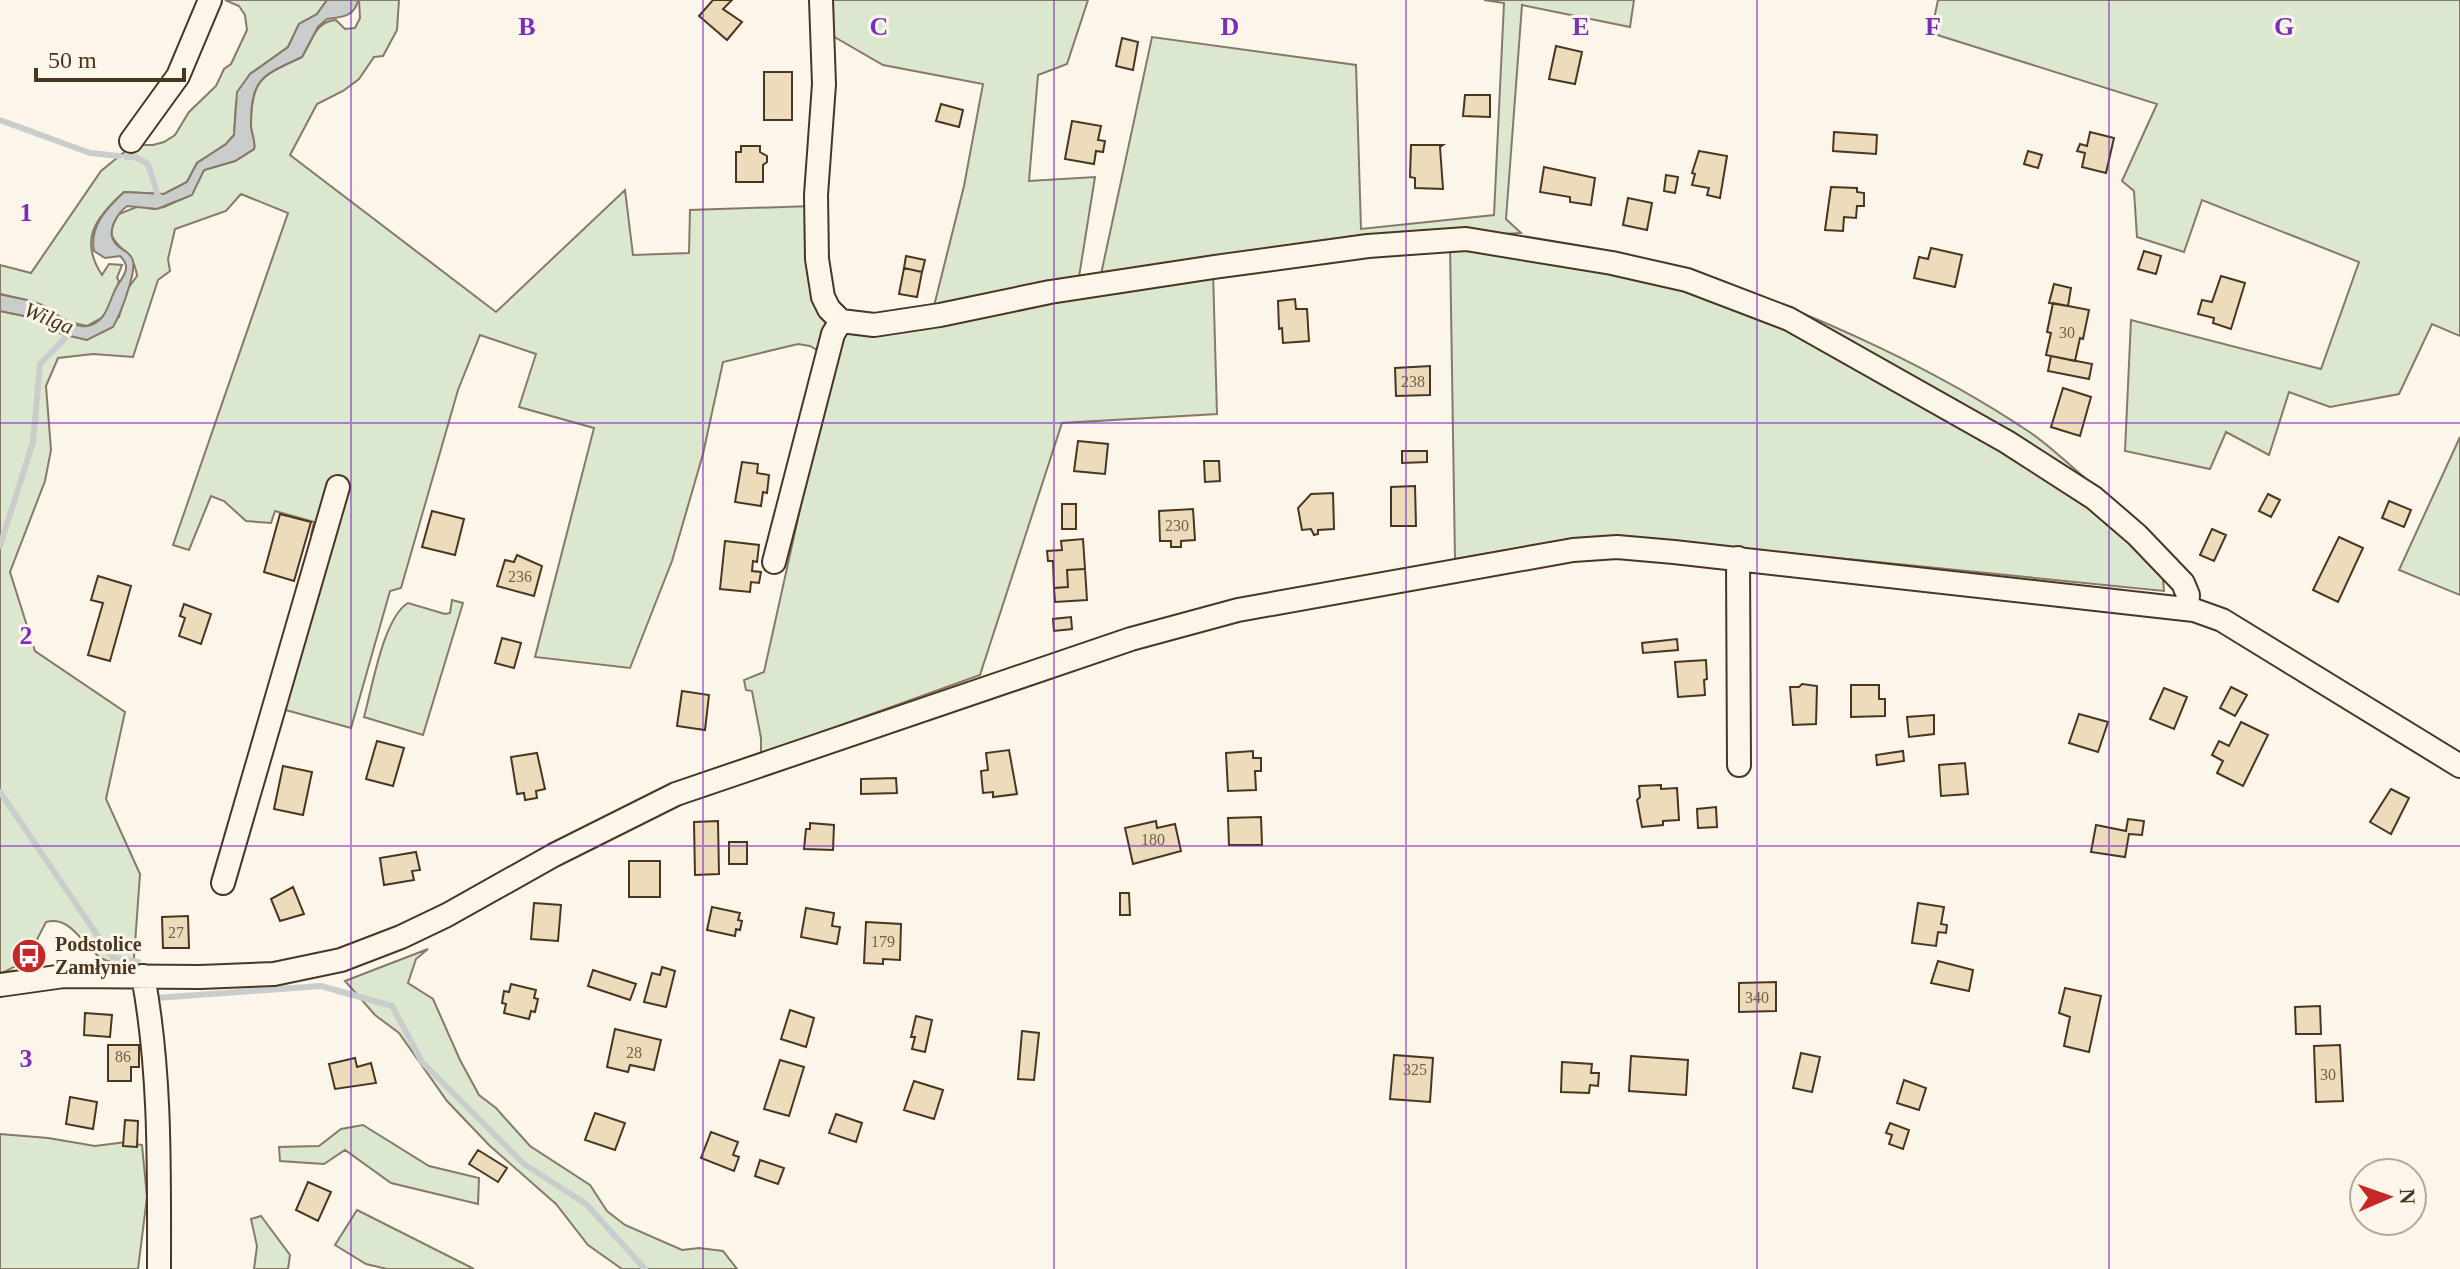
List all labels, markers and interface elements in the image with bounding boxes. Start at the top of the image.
text: B [518,12,536,41]
text: C [870,12,888,41]
text: D [1221,12,1239,41]
text: E [1572,12,1590,41]
text: F [1925,12,1941,41]
text: G [2274,12,2294,41]
scale bar [36,32,184,82]
text: 50 m [48,47,97,73]
text: 1 [20,198,33,227]
water label: Wilga [21,297,77,339]
house number: 30 [2059,324,2075,341]
house number: 238 [1401,373,1425,390]
house number: 230 [1165,517,1189,534]
house number: 236 [508,568,532,585]
text: 2 [20,621,33,650]
house number: 180 [1141,831,1165,848]
house number: 27 [168,924,184,941]
place label: Podstolice Zamłynie [55,933,142,979]
house number: 179 [871,933,895,950]
bus stop icon: Podstolice Zamłynie [10,937,48,975]
house number: 340 [1745,989,1769,1006]
text: 3 [20,1044,33,1073]
house number: 28 [626,1044,642,1061]
house number: 86 [115,1048,131,1065]
house number: 325 [1403,1061,1427,1078]
house number: 30 [2320,1066,2336,1083]
north arrow [2348,1157,2428,1237]
text: N [2395,1188,2420,1205]

